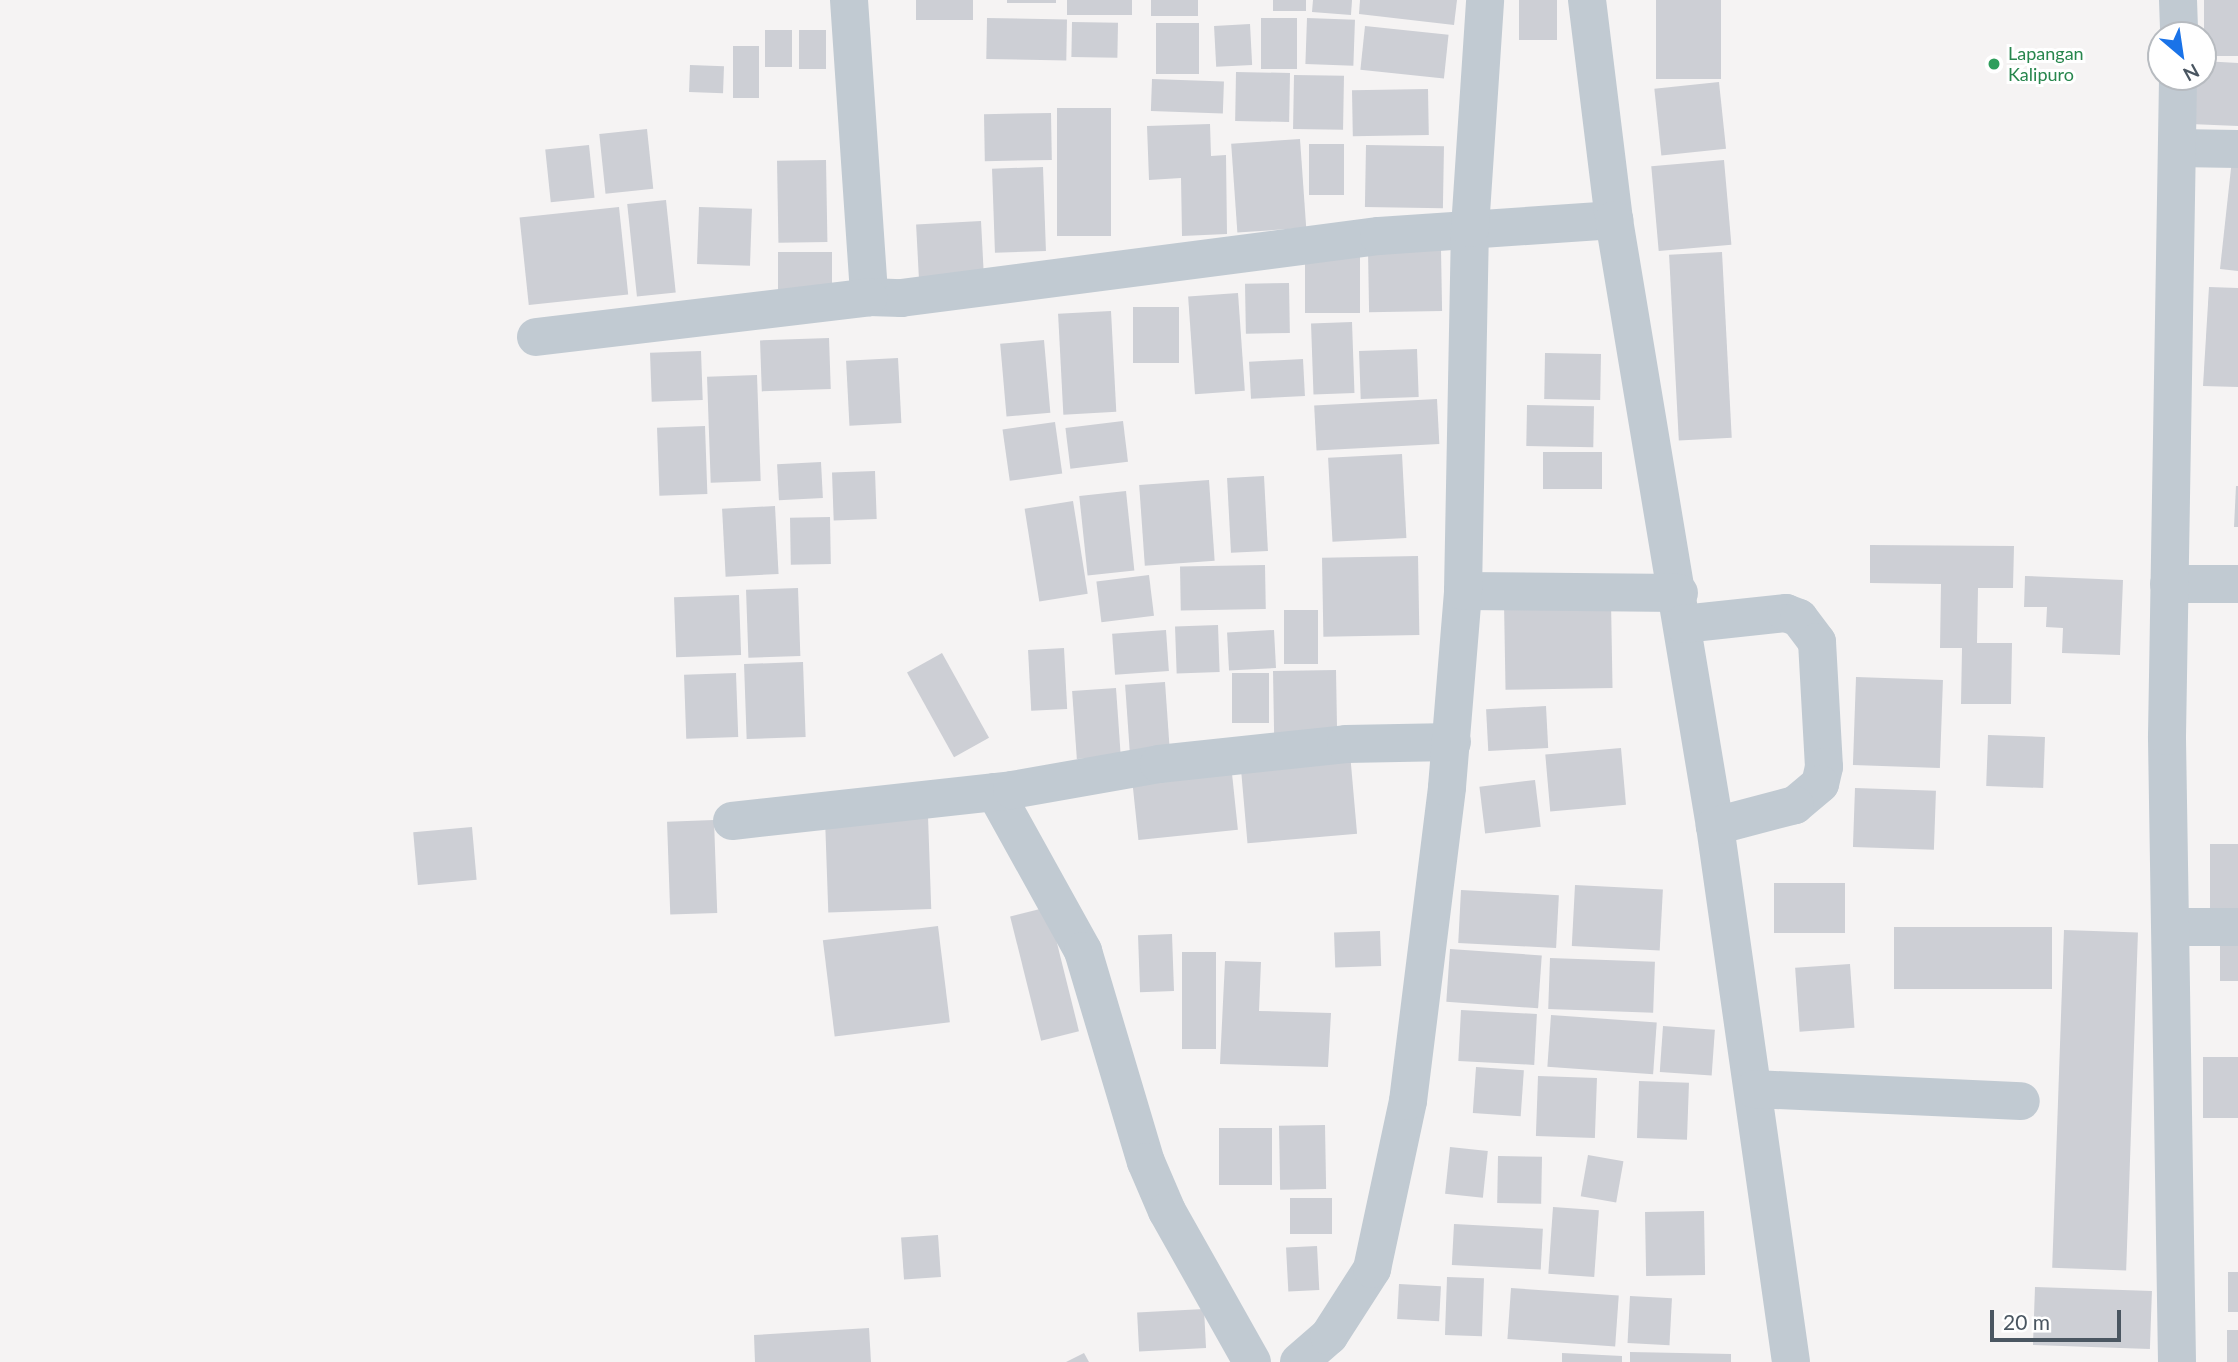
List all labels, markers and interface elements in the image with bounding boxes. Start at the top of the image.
north arrow [2147,21,2217,91]
place label: Lapangan Kalipuro [2008,43,2084,86]
marker: Lapangan Kalipuro [1986,56,2002,72]
text: N [2179,59,2203,87]
scale bar [1993,1296,2124,1340]
text: 20 m [2003,1309,2050,1334]

